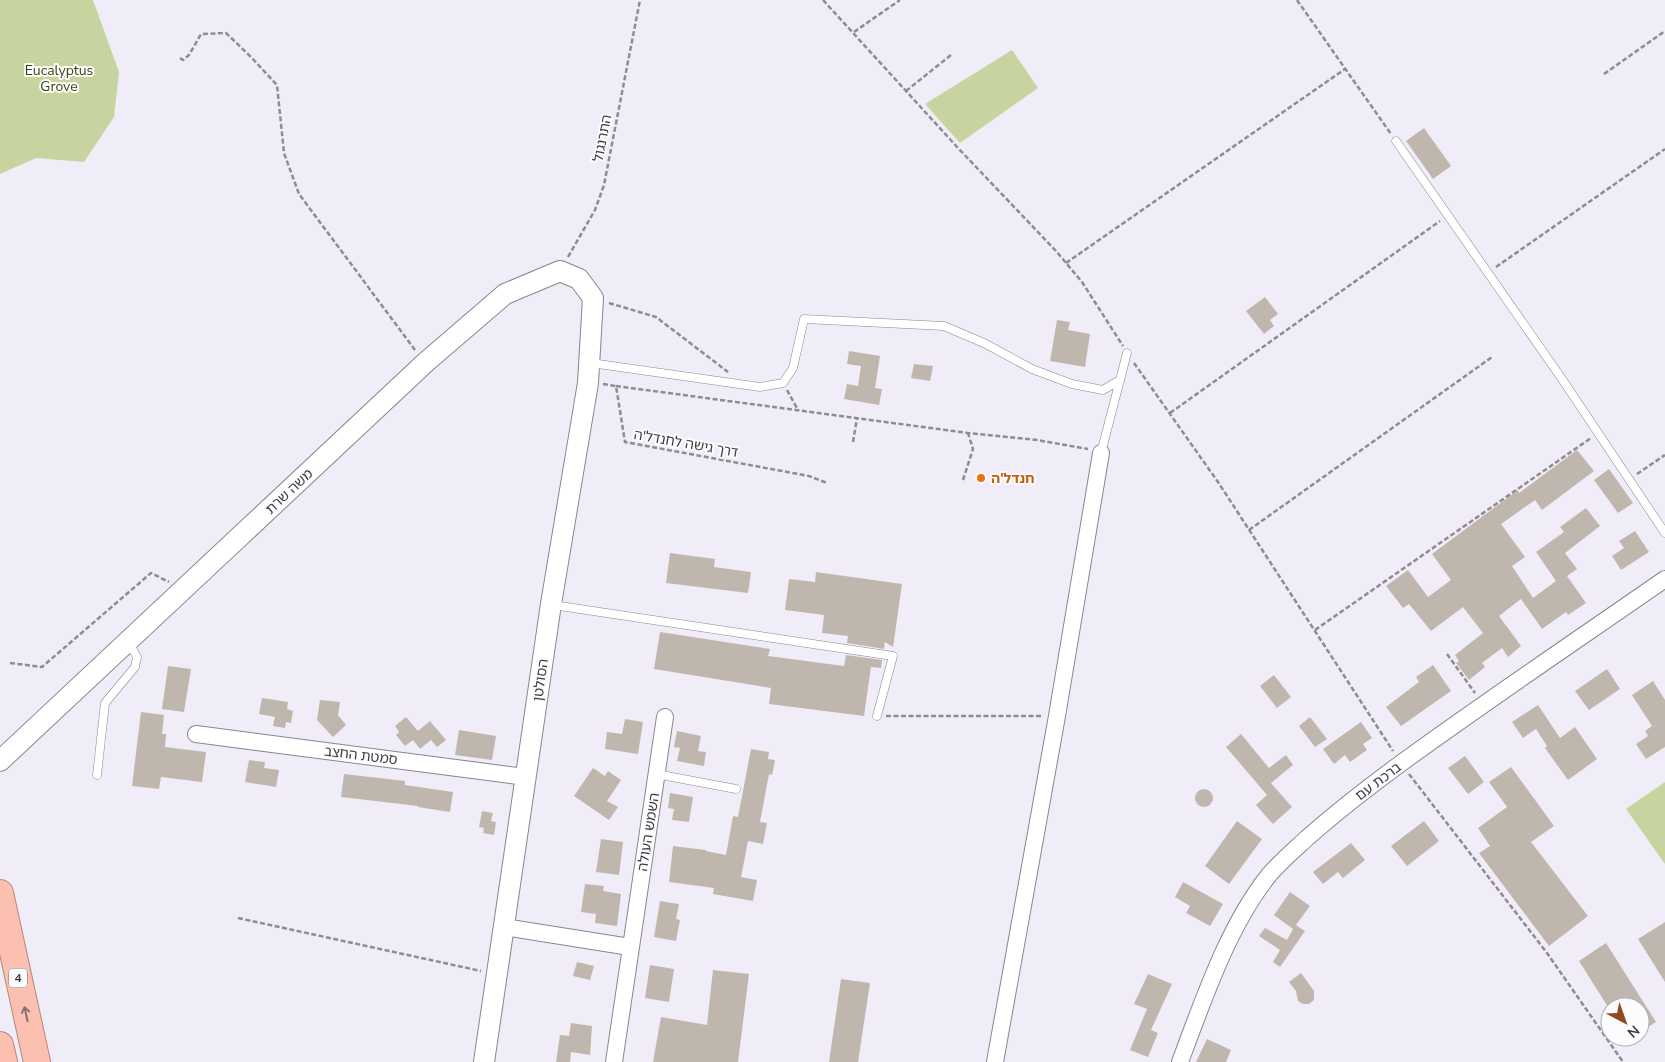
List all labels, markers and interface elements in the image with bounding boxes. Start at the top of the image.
park label: Eucalyptus Grove [25,61,94,96]
street label: התרנגול [589,113,616,163]
street label: דרך גישה לחנדל'ה [632,425,740,462]
street label: משה שרת [261,464,317,518]
place label: חנדל'ה [991,469,1035,488]
marker: חנדל'ה [975,472,987,484]
street label: הסולטן [528,658,553,702]
street label: סמטת החצב [323,742,399,769]
street label: ברכת עם [1351,758,1405,805]
street label: השמש העולה [633,791,664,873]
road number: 4 [9,968,27,988]
north arrow [1600,997,1650,1047]
one-way arrow [21,1007,30,1023]
text: N [1623,1021,1643,1042]

